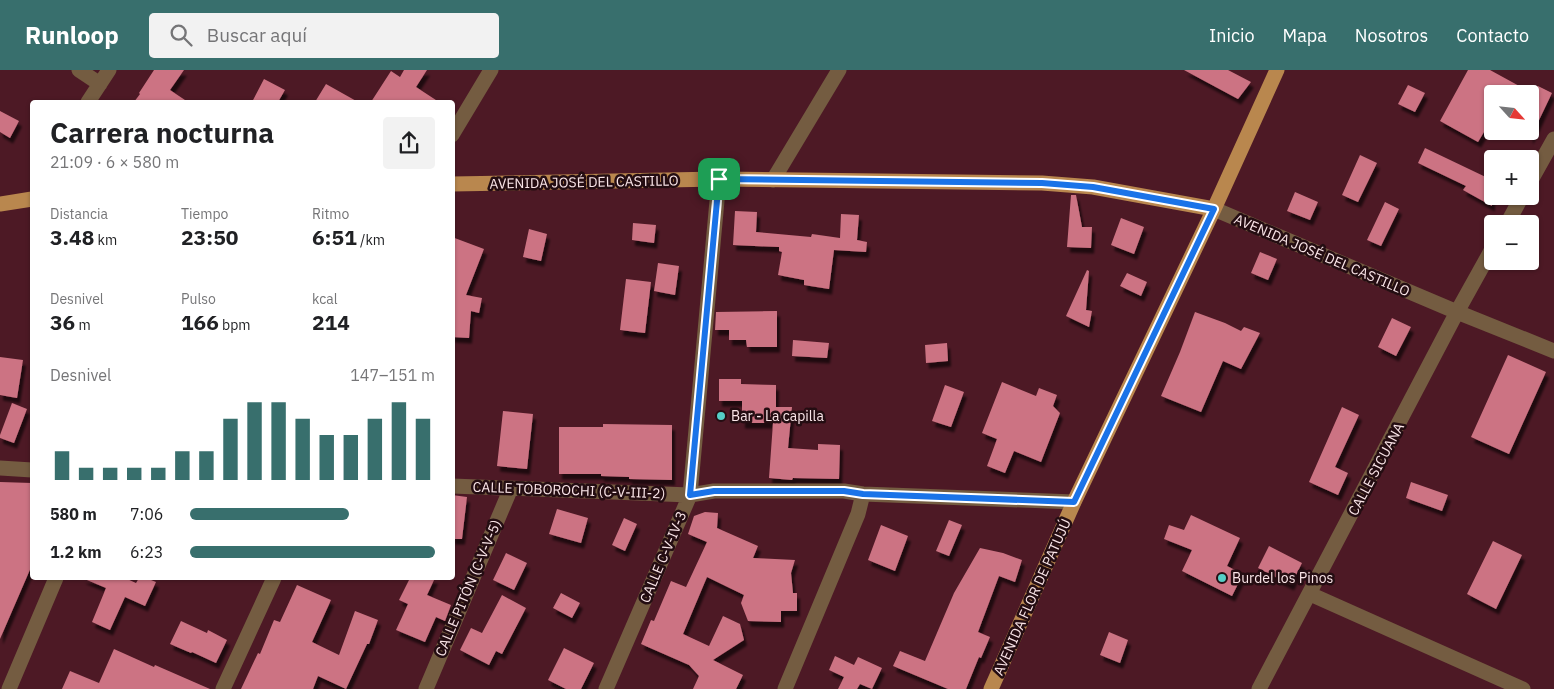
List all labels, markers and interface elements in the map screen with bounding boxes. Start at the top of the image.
search box [149,13,499,58]
text: Runloop [25,19,119,51]
icon: search [167,21,195,49]
text: Buscar aquí [207,23,307,47]
text: Inicio [1209,24,1255,47]
text: Mapa [1283,24,1327,47]
text: Nosotros [1355,24,1428,47]
text: Contacto [1456,24,1529,47]
north arrow [1484,85,1539,140]
map controls [1484,85,1539,270]
text: Carrera nocturna [50,114,274,151]
button: share [383,117,435,169]
button: + [1484,150,1539,205]
text: 21:09 · 6 × 580 m [50,152,179,172]
pin [698,158,740,200]
icon: arrive [705,165,733,193]
street label: AVENIDA JOSÉ DEL CASTILLO [489,170,679,193]
text: Distancia [50,205,108,223]
text: Tiempo [181,205,228,223]
text: Ritmo [312,205,349,223]
street label: AVENIDA JOSÉ DEL CASTILLO [1231,209,1413,300]
button: − [1484,215,1539,270]
text: 3.48 [50,223,94,251]
text: 23:50 [181,223,238,251]
text: 6:51 [312,223,357,251]
text: km [94,231,117,249]
text: /km [357,231,385,249]
text: Desnivel [50,290,104,308]
text: Pulso [181,290,216,308]
text: kcal [312,290,337,308]
text: 36 [50,308,75,336]
text: 166 [181,308,219,336]
text: 214 [312,308,350,336]
text: m [75,316,91,334]
text: bpm [219,316,251,334]
text: Desnivel [50,365,111,385]
text: 147–151 m [350,365,435,385]
place label: Bar - La capilla [731,407,824,425]
marker: Bar - La capilla [715,410,727,422]
street label: CALLE SICUANA [1344,419,1408,519]
street label: CALLE TOBOROCHI (C-V-III-2) [472,478,666,502]
text: 580 m [50,504,97,524]
text: 7:06 [130,504,163,524]
street label: CALLE C-V-IV-3 [636,508,690,606]
street label: AVENIDA FLOR DE PATUJÚ [988,516,1075,678]
street label: CALLE PITÓN (C-V-V-5) [430,517,505,659]
text: 1.2 km [50,542,101,562]
text: 6:23 [130,542,163,562]
place label: Burdel los Pinos [1232,569,1334,587]
marker: Burdel los Pinos [1216,572,1228,584]

